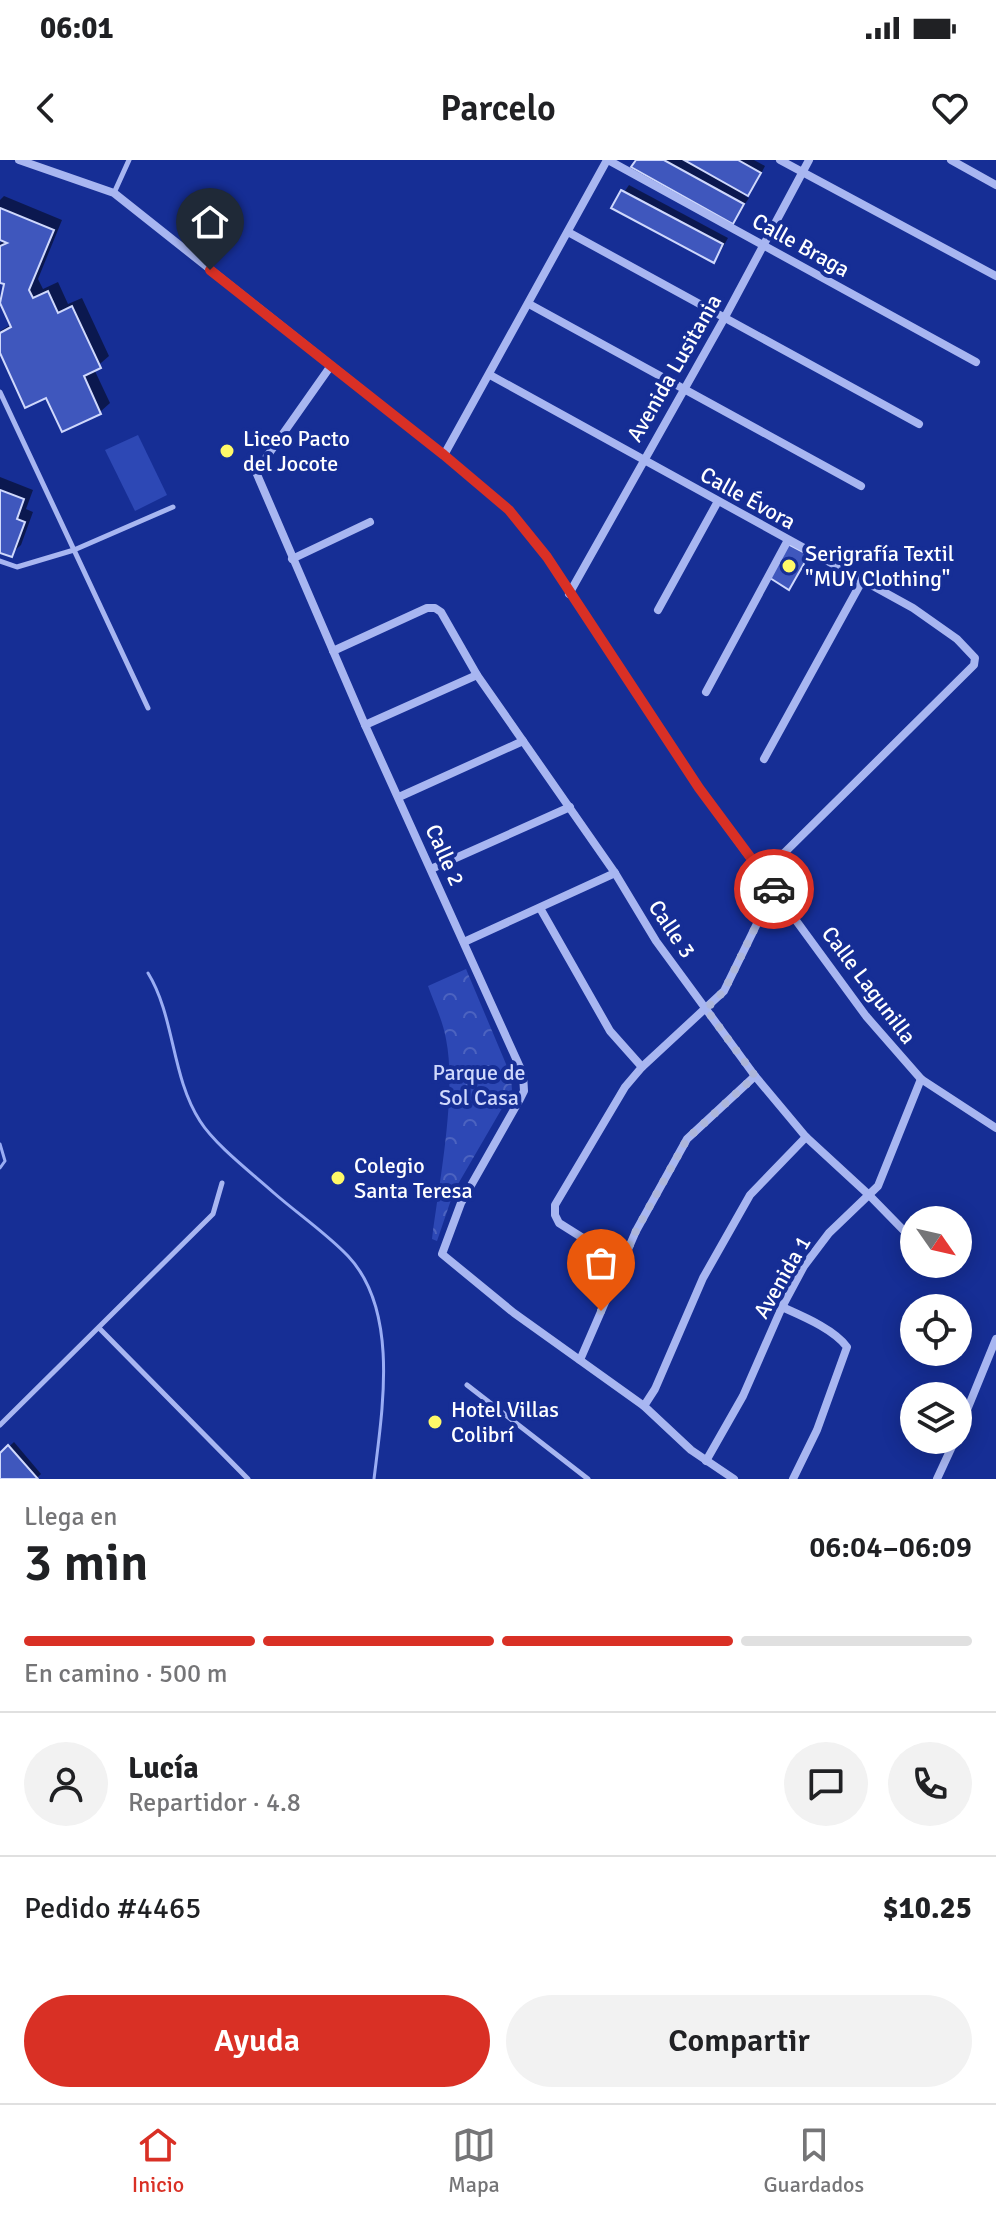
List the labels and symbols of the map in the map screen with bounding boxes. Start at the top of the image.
pin [176,188,244,270]
street label: Calle Braga [748,207,854,283]
street label: Avenida Lusitania [621,289,727,447]
place label: Liceo Pacto del Jocote [243,425,350,477]
marker: Liceo Pacto del Jocote [218,442,236,460]
street label: Calle Évora [696,461,800,535]
place label: Serigrafía Textil "MUY Clothing" [805,540,954,592]
marker: Serigrafía Textil "MUY Clothing" [780,557,798,575]
street label: Calle 2 [420,820,470,890]
courier [734,849,814,929]
street label: Calle 3 [643,895,701,963]
street label: Calle Lagunilla [816,921,922,1049]
park label: Parque de Sol Casa [432,1059,526,1111]
place label: Colegio Santa Teresa [354,1152,473,1204]
marker: Colegio Santa Teresa [329,1169,347,1187]
north arrow [900,1206,972,1278]
pin [567,1229,635,1311]
street label: Avenida 1 [747,1231,817,1323]
place label: Hotel Villas Colibrí [451,1396,559,1448]
marker: Hotel Villas Colibrí [426,1413,444,1431]

